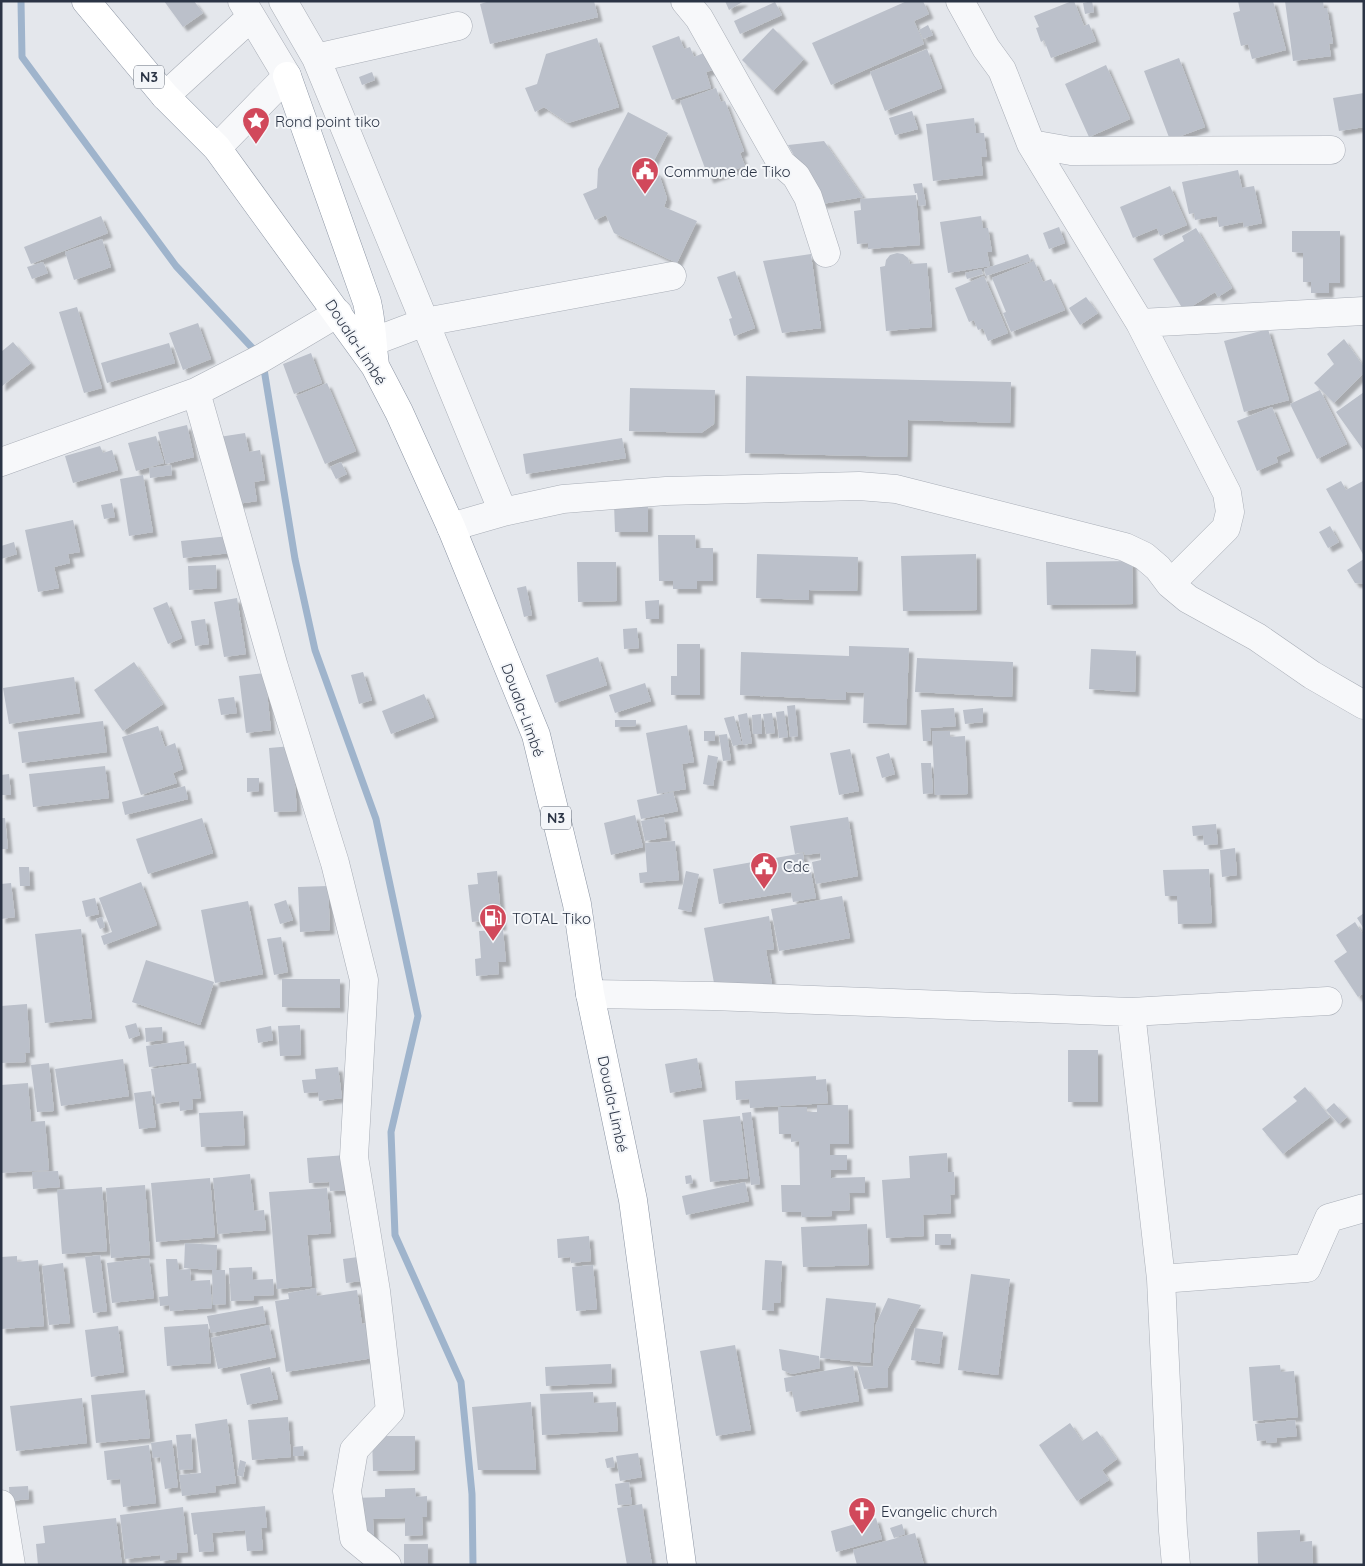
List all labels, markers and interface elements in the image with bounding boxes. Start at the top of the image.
road number: N3 [134,66,164,88]
place icon: Rond point tiko [241,106,271,145]
place label: Rond point tiko [275,112,380,131]
public building icon: Commune de Tiko [630,156,660,195]
place label: Commune de Tiko [664,162,791,181]
street label: Douala-Limbé [321,296,391,388]
street label: Douala-Limbé [497,661,549,759]
road number: N3 [541,806,571,830]
public building icon: Cdc [749,851,779,890]
place label: Cdc [783,857,810,876]
fuel station icon: TOTAL Tiko [478,903,508,942]
place label: TOTAL Tiko [512,909,591,928]
street label: Douala-Limbé [593,1054,633,1154]
church icon: Evangelic church [847,1496,877,1535]
place label: Evangelic church [881,1502,998,1521]

